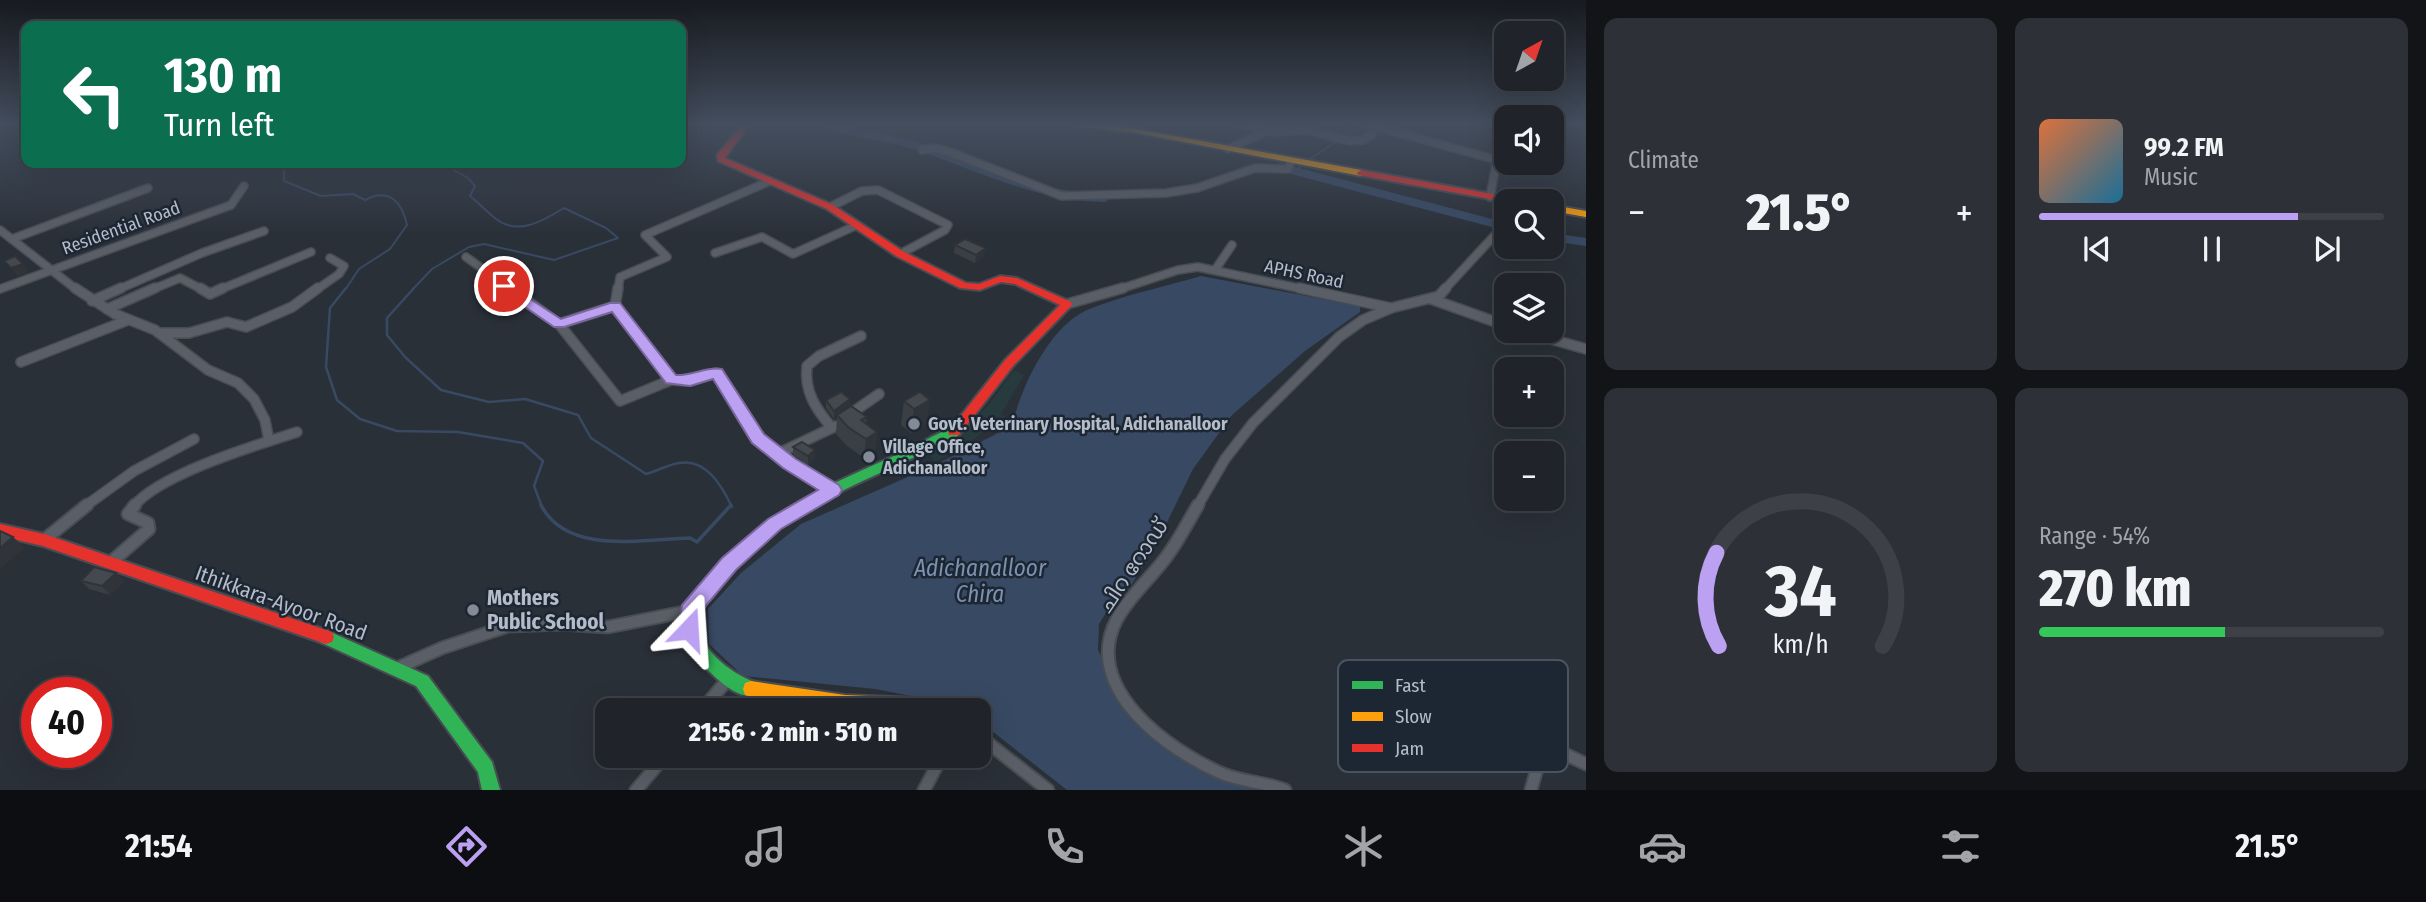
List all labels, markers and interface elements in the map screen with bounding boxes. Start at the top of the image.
north arrow [1494,21,1564,91]
map controls [1494,21,1564,511]
text: 130 m [164,46,282,105]
icon: left [49,49,140,140]
button: sound [1494,105,1564,175]
text: Turn left [164,106,274,144]
text: 99.2 FM [2144,132,2224,163]
text: Climate [1628,146,1699,174]
text: Music [2144,163,2198,191]
text: 21.5° [1746,181,1855,244]
button: search [1494,189,1564,259]
text: − [1628,190,1645,236]
text: + [1956,190,1973,236]
street label: Residential Road [59,196,183,260]
icon: previous [2078,230,2116,268]
icon: pause [2193,230,2231,268]
icon: next [2308,230,2346,268]
street label: APHS Road [1262,255,1346,293]
pin [474,256,534,316]
icon: arrive [485,267,523,305]
button: layers [1494,273,1564,343]
button: + [1494,357,1564,427]
place label: Govt. Veterinary Hospital, Adichanalloor [928,413,1228,435]
marker: Govt. Veterinary Hospital, Adichanalloor [906,416,922,432]
place label: Village Office, Adichanalloor [882,436,988,479]
button: − [1494,441,1564,511]
marker: Village Office, Adichanalloor [861,449,877,465]
street label: ചിറ റോഡ് [1092,513,1175,617]
text: Range · 54% [2039,522,2150,550]
text: 34 [1764,548,1836,635]
water label: Adichanalloor Chira [913,554,1047,608]
text: 270 km [2039,557,2191,620]
street label: Ithikkara-Ayoor Road [192,560,370,646]
place label: Mothers Public School [487,585,604,635]
position arrow [652,592,726,666]
marker: Mothers Public School [465,602,481,618]
text: km/h [1773,630,1828,660]
legend [1338,660,1568,772]
text: Fast [1395,674,1426,697]
speed limit sign: 40 [21,677,112,768]
text: Slow [1395,705,1432,728]
text: 21:56 · 2 min · 510 m [689,717,897,748]
text: Jam [1395,737,1424,760]
icon: directions [442,822,491,871]
icon: music [741,822,790,871]
icon: phone [1040,822,1089,871]
icon: climate [1339,822,1388,871]
icon: car [1638,822,1687,871]
icon: filters [1936,822,1985,871]
text: 21:54 [125,827,192,865]
text: 21.5° [2235,827,2301,865]

